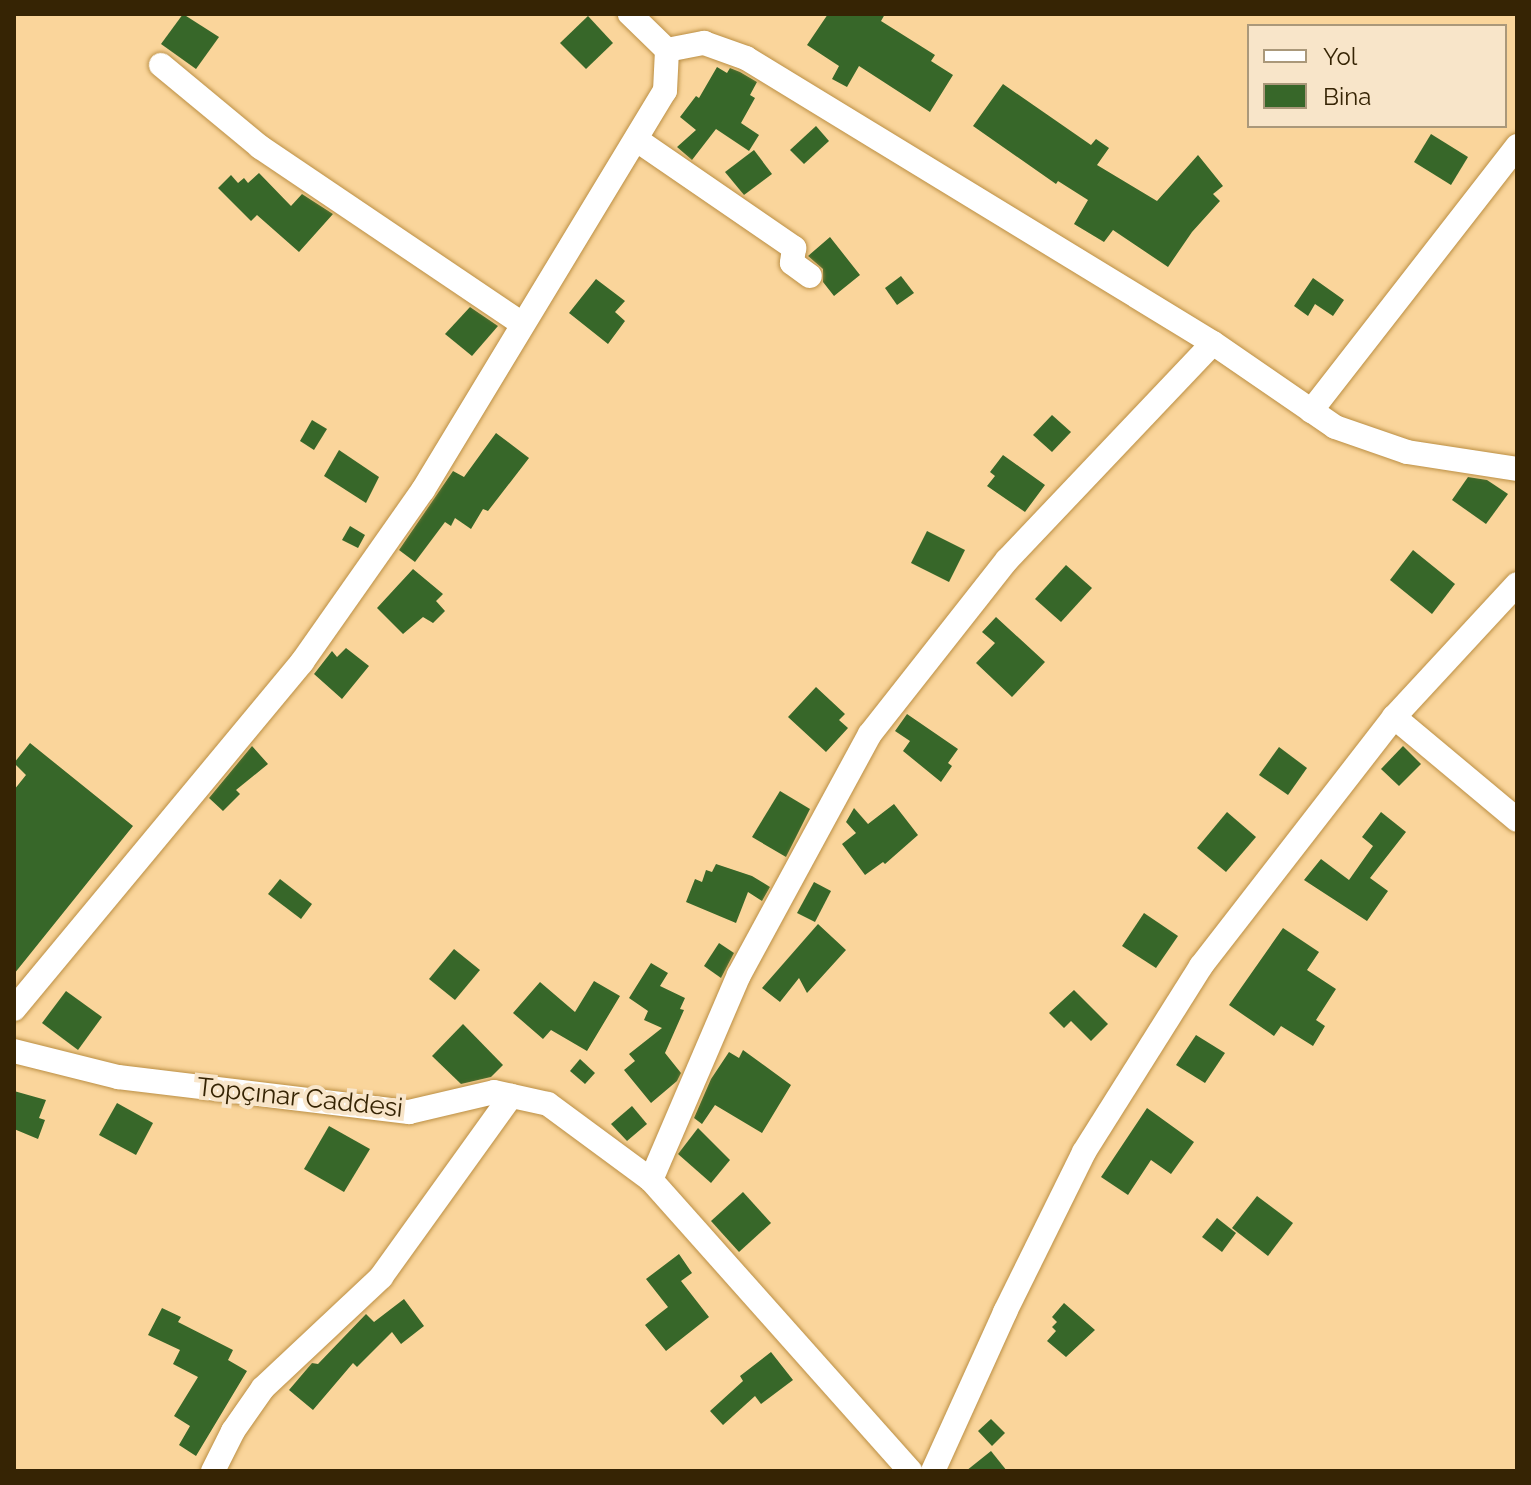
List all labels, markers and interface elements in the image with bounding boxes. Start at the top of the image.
legend [1247,24,1507,128]
text: Yol [1323,42,1357,71]
text: Bina [1323,82,1371,111]
street label: Topçınar Caddesi [195,1072,405,1124]

